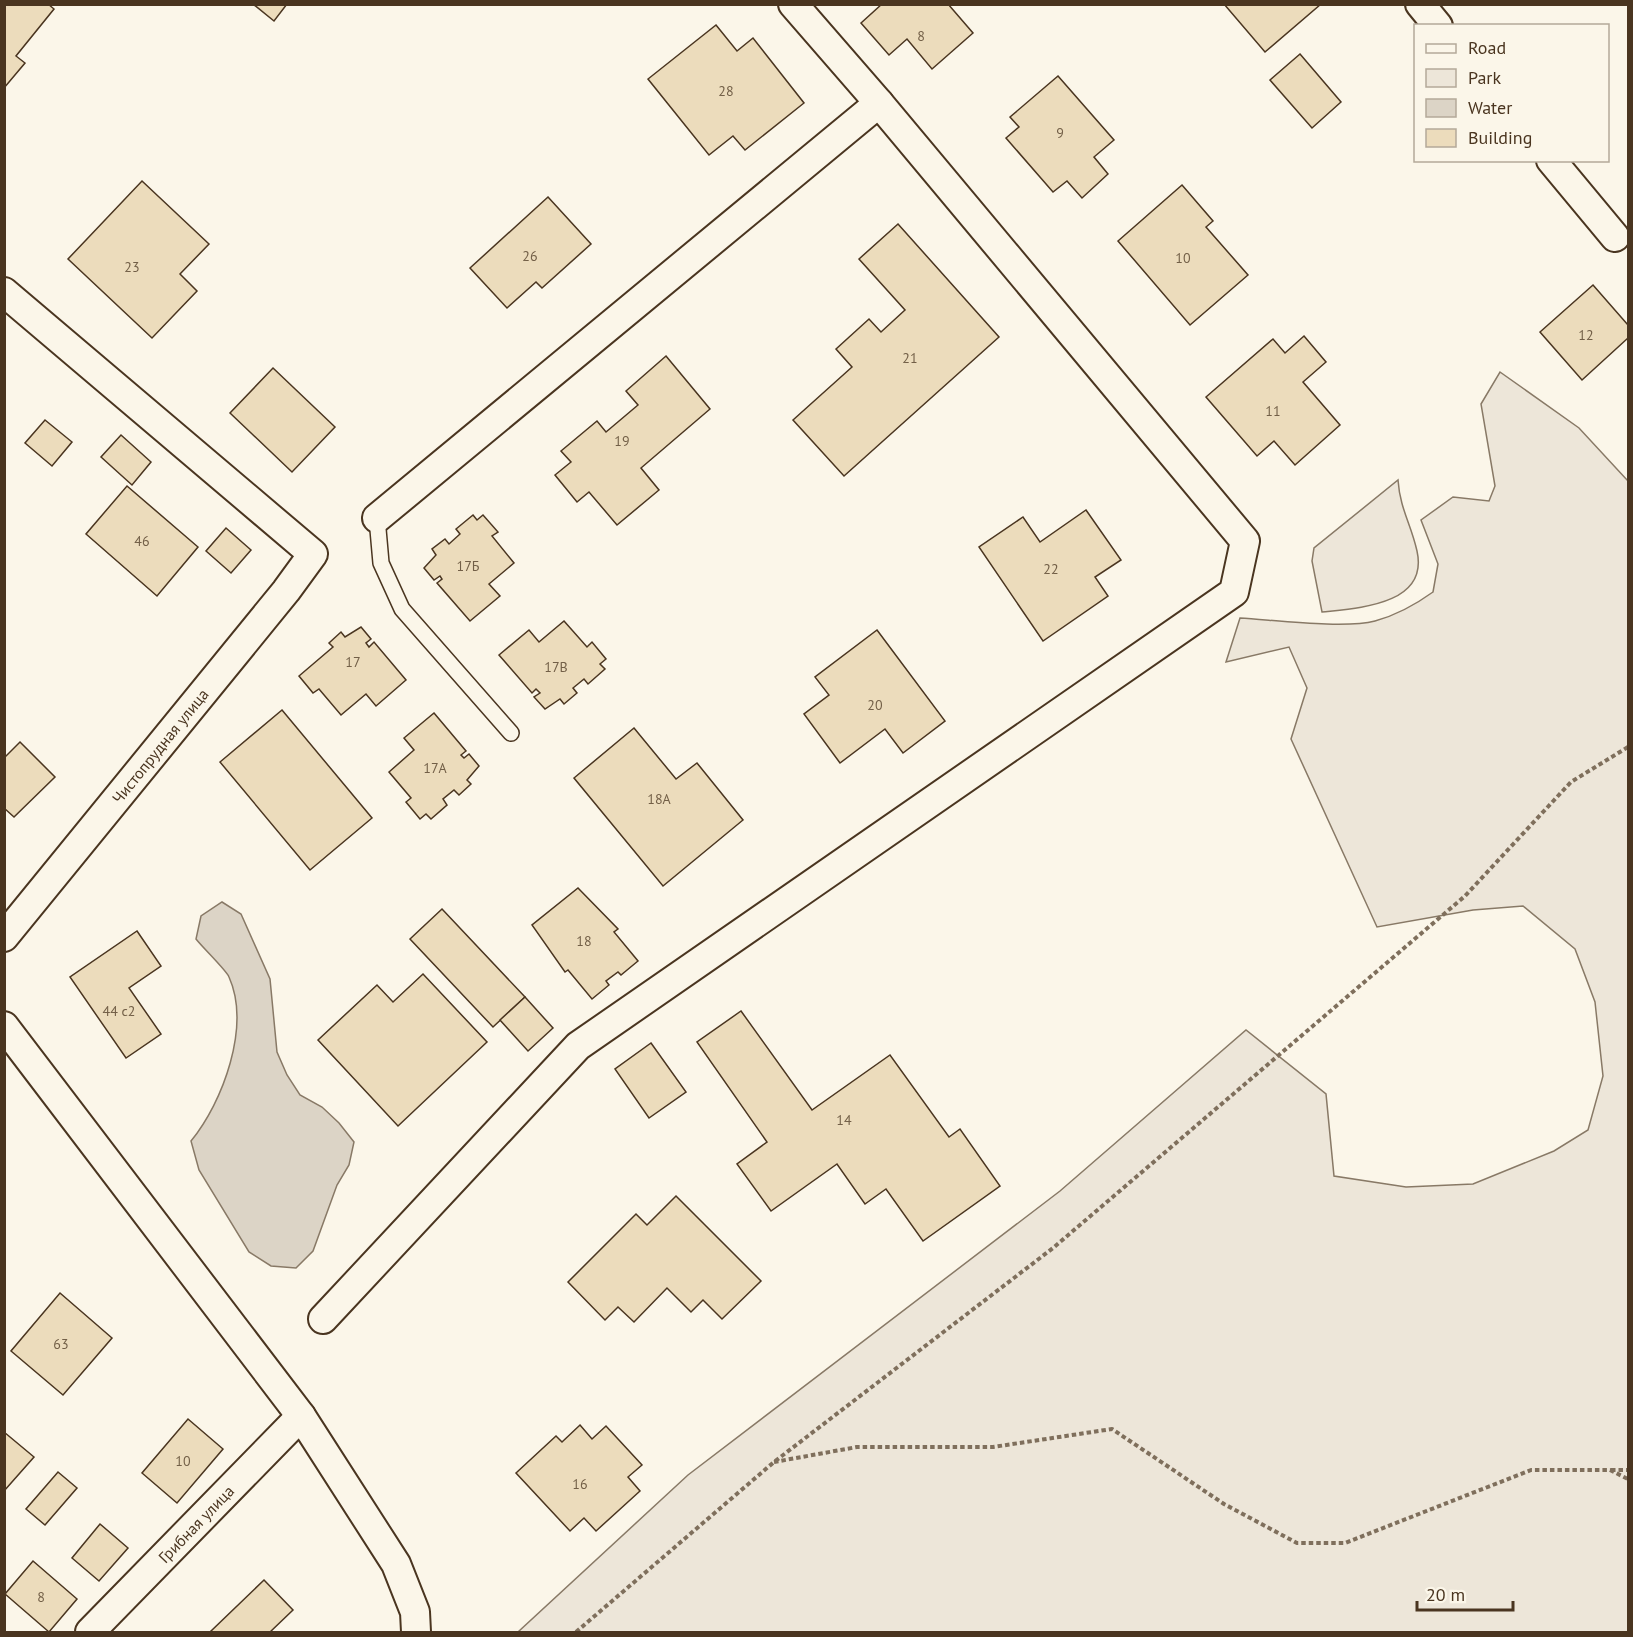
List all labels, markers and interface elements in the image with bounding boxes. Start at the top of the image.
legend [1414,24,1609,162]
house number: 8 [917,27,925,45]
text: Road [1468,36,1506,59]
text: Park [1468,66,1501,89]
house number: 28 [718,82,734,100]
text: Water [1468,96,1512,119]
house number: 9 [1056,124,1064,142]
text: Building [1468,126,1532,149]
house number: 26 [522,247,538,265]
house number: 10 [1175,249,1191,267]
house number: 23 [124,258,140,276]
house number: 12 [1578,326,1594,344]
house number: 21 [902,349,918,367]
house number: 11 [1265,402,1281,420]
house number: 19 [614,432,630,450]
house number: 46 [134,532,150,550]
house number: 17Б [457,557,480,575]
house number: 22 [1043,560,1059,578]
house number: 17 [345,653,361,671]
house number: 17В [544,658,568,676]
street label: Чистопрудная улица [107,684,213,808]
house number: 20 [867,696,883,714]
house number: 17А [423,759,448,777]
house number: 18А [647,790,672,808]
house number: 18 [576,932,592,950]
house number: 44 с2 [103,1002,135,1020]
house number: 14 [836,1111,852,1129]
house number: 63 [53,1335,69,1353]
house number: 10 [175,1452,191,1470]
house number: 16 [572,1475,588,1493]
street label: Грибная улица [154,1481,238,1567]
scale bar [1417,1574,1513,1612]
text: 20 m [1426,1583,1465,1606]
house number: 8 [37,1588,45,1606]

